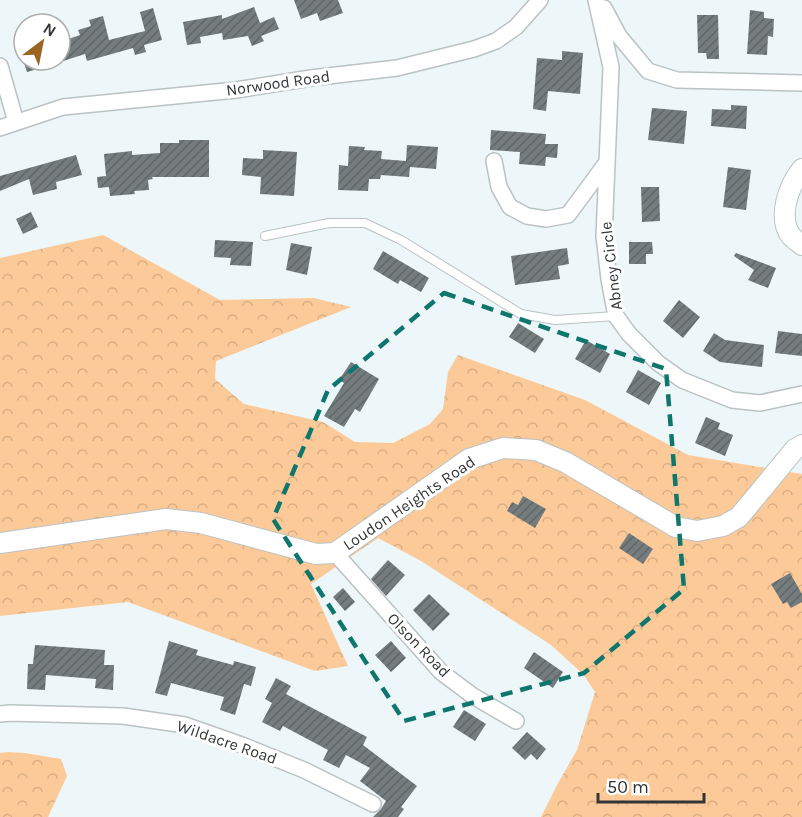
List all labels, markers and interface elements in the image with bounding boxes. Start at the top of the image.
north arrow [12,12,72,72]
text: N [40,19,60,41]
street label: Norwood Road [225,66,331,100]
street label: Abney Circle [596,221,626,311]
street label: Loudon Heights Road [339,452,479,554]
street label: Olson Road [384,609,454,681]
street label: Wildacre Road [174,716,280,768]
scale bar [598,766,704,804]
text: 50 m [607,776,649,798]

